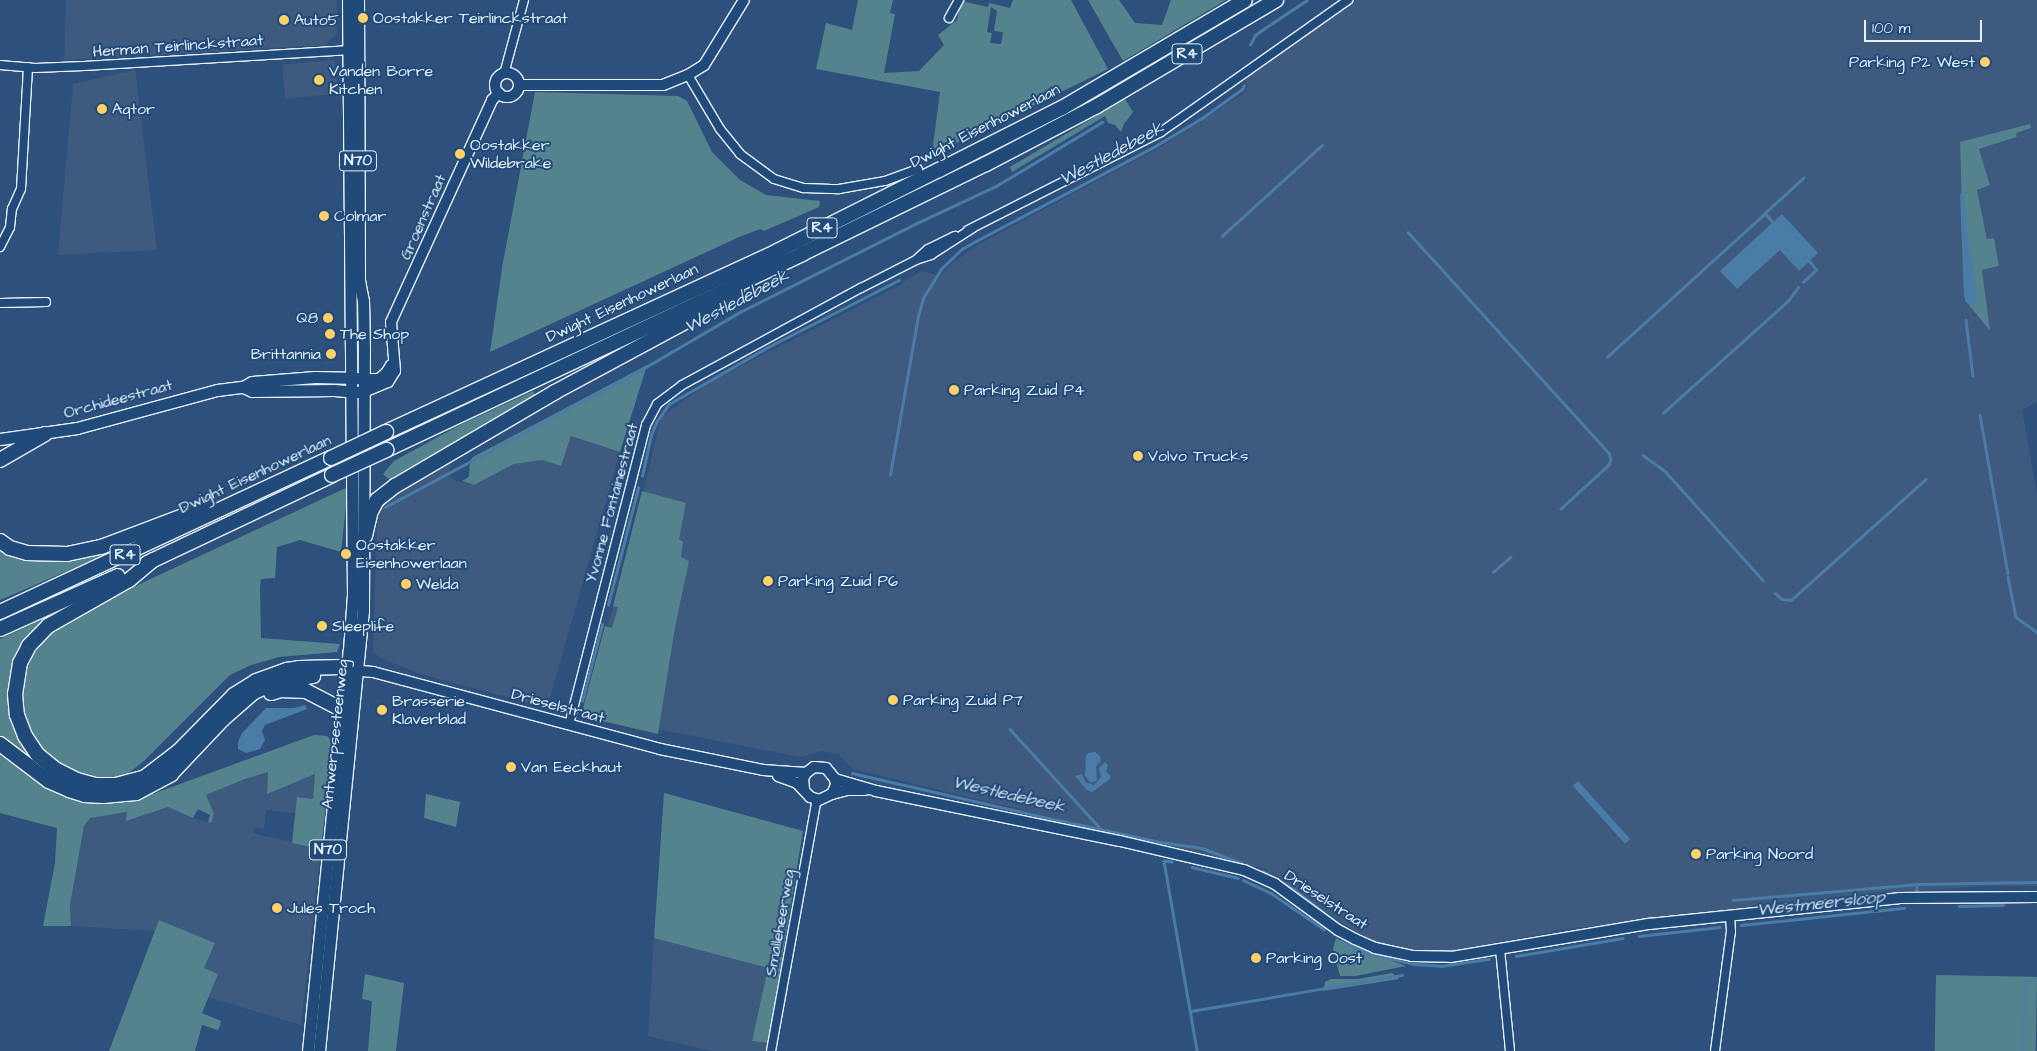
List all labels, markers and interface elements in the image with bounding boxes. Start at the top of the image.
place label: Oostakker Teirlinckstraat [373,8,568,28]
place label: Auto5 [294,10,339,30]
scale bar [1867,10,1984,42]
marker: Oostakker Teirlinckstraat [357,12,369,24]
marker: Auto5 [278,14,290,26]
text: 100 m [1872,18,1911,39]
street label: Herman Teirlinckstraat [92,30,264,62]
road number: R4 [1171,42,1203,66]
place label: Parking P2 West [1849,52,1975,72]
marker: Parking P2 West [1979,56,1991,68]
place label: Vanden Borre Kitchen [329,61,433,99]
marker: Vanden Borre Kitchen [313,74,325,86]
street label: Dwight Eisenhowerlaan [907,80,1063,172]
place label: Aqtor [112,99,155,119]
marker: Aqtor [96,103,108,115]
water label: Westledebeek [1056,117,1168,191]
place label: Oostakker Wildebrake [470,135,551,173]
road number: N70 [338,148,378,174]
marker: Oostakker Wildebrake [454,148,466,160]
street label: Groenstraat [396,171,450,263]
place label: Colmar [334,206,386,226]
marker: Colmar [318,210,330,222]
road number: R4 [806,216,838,240]
street label: Dwight Eisenhowerlaan [543,259,701,347]
water label: Westledebeek [681,265,793,339]
place label: Q8 [296,308,318,328]
marker: Q8 [322,312,334,324]
place label: The Shop [340,324,409,344]
marker: The Shop [324,328,336,340]
place label: Brittannia [251,344,321,364]
marker: Brittannia [325,348,337,360]
street label: Orchideestraat [62,375,174,423]
place label: Parking Zuid P4 [964,380,1085,400]
marker: Parking Zuid P4 [948,384,960,396]
street label: Yvonne Fontainestraat [581,421,643,585]
street label: Dwight Eisenhowerlaan [176,430,334,518]
place label: Volvo Trucks [1148,446,1248,466]
marker: Volvo Trucks [1132,450,1144,462]
place label: Oostakker Eisenhowerlaan [356,535,467,573]
road number: R4 [109,542,141,568]
marker: Oostakker Eisenhowerlaan [340,548,352,560]
place label: Parking Zuid P6 [778,571,898,591]
place label: Welda [416,574,459,594]
marker: Parking Zuid P6 [762,575,774,587]
marker: Welda [400,578,412,590]
place label: Sleeplife [332,616,394,636]
marker: Sleeplife [316,620,328,632]
street label: Antwerpsesteenweg [318,658,352,810]
street label: Drieselstraat [509,684,607,728]
place label: Parking Zuid P7 [903,690,1023,710]
place label: Brasserie Klaverblad [392,691,466,729]
marker: Parking Zuid P7 [887,694,899,706]
marker: Brasserie Klaverblad [376,704,388,716]
place label: Van Eeckhaut [521,757,622,777]
marker: Van Eeckhaut [505,761,517,773]
water label: Westledebeek [950,772,1068,818]
road number: N70 [308,838,348,862]
place label: Parking Noord [1706,844,1813,864]
marker: Parking Noord [1690,848,1702,860]
street label: Drieselstraat [1281,866,1371,934]
street label: Smalleheerweg [761,868,799,978]
water label: Westmeersloop [1756,887,1886,921]
place label: Jules Troch [287,898,375,918]
marker: Jules Troch [271,902,283,914]
place label: Parking Oost [1266,948,1362,968]
marker: Parking Oost [1250,952,1262,964]

